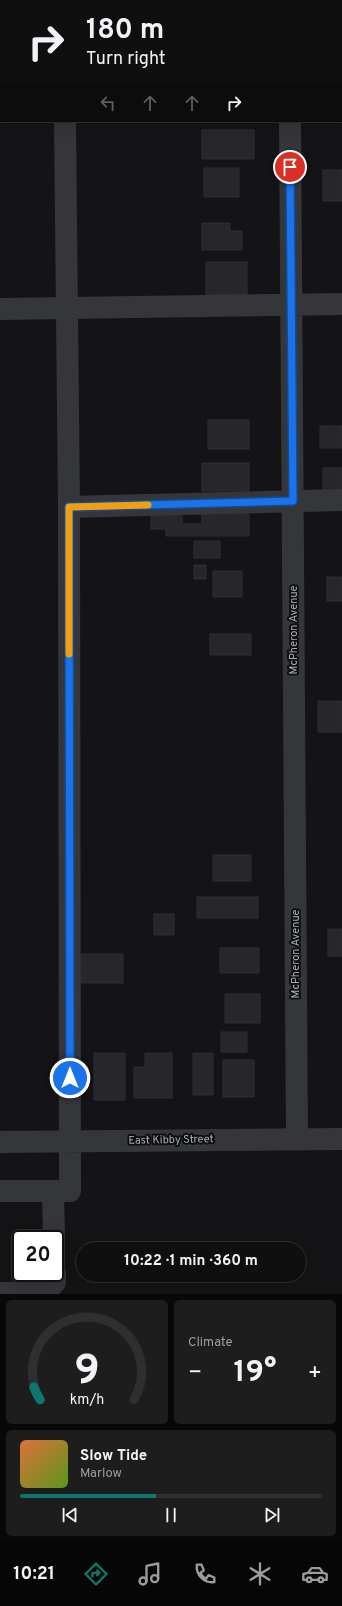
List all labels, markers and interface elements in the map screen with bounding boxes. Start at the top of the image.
text: 180 m [86,13,164,49]
icon: right [20,16,72,68]
text: Turn right [86,48,166,71]
icon: left [97,92,119,114]
icon: ahead [139,92,161,114]
icon: ahead [181,92,203,114]
icon: right [223,92,245,114]
pin [273,150,307,184]
icon: arrive [279,156,301,178]
street label: McPheron Avenue [287,585,301,674]
street label: McPheron Avenue [289,909,303,998]
position arrow [49,1057,91,1099]
street label: East Kibby Street [128,1132,214,1148]
speed limit sign: 20 [12,1230,64,1282]
text: 10:22 · 1 min · 360 m [124,1252,258,1271]
text: Climate [188,1335,233,1351]
text: 9 [74,1346,100,1399]
text: 19° [234,1355,276,1392]
text: − [188,1360,202,1387]
text: + [308,1360,322,1387]
text: km/h [70,1391,104,1409]
text: Slow Tide [80,1447,147,1466]
text: Marlow [80,1466,122,1482]
icon: previous [59,1504,81,1526]
icon: pause [160,1504,182,1526]
icon: next [261,1504,283,1526]
icon: directions [82,1560,110,1588]
icon: music [136,1560,164,1588]
icon: phone [191,1560,219,1588]
icon: climate [246,1560,274,1588]
icon: car [301,1560,329,1588]
text: 10:21 [13,1563,55,1586]

